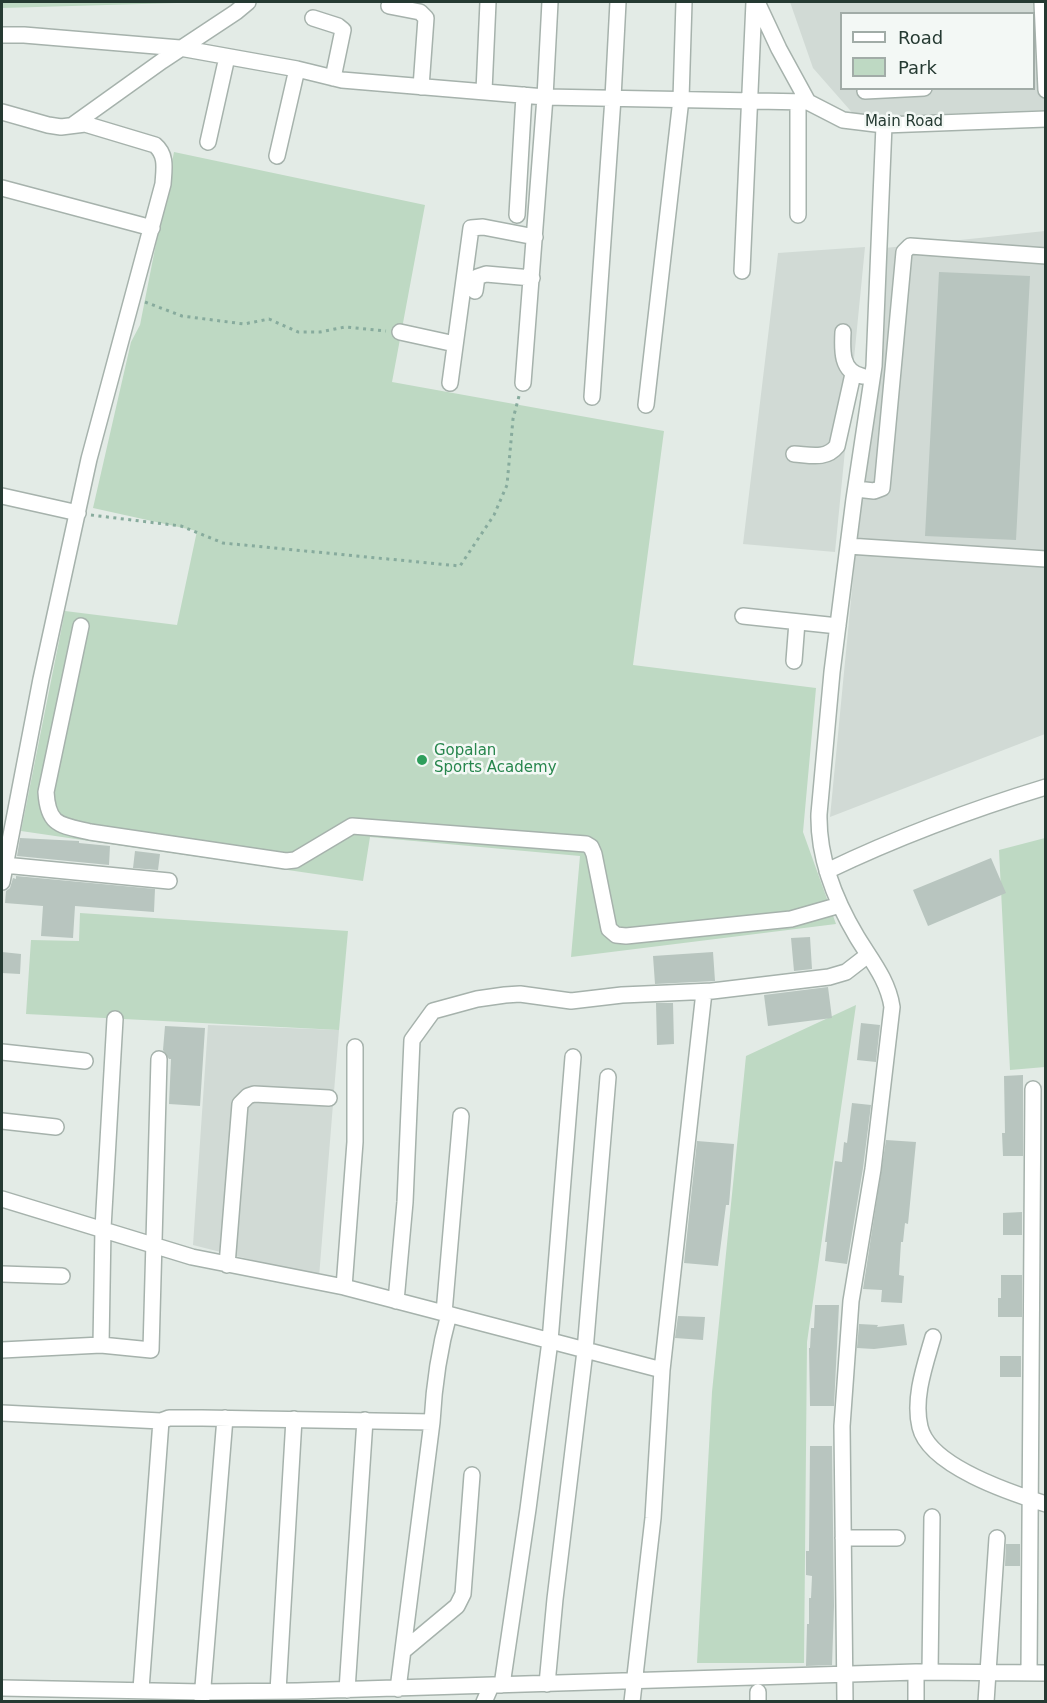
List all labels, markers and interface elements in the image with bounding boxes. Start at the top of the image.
legend [840,12,1035,90]
text: Road [898,27,943,48]
text: Park [898,57,937,78]
street label: Main Road [865,113,943,131]
place label: Gopalan Sports Academy [434,742,557,777]
marker: Gopalan Sports Academy [415,753,429,767]

